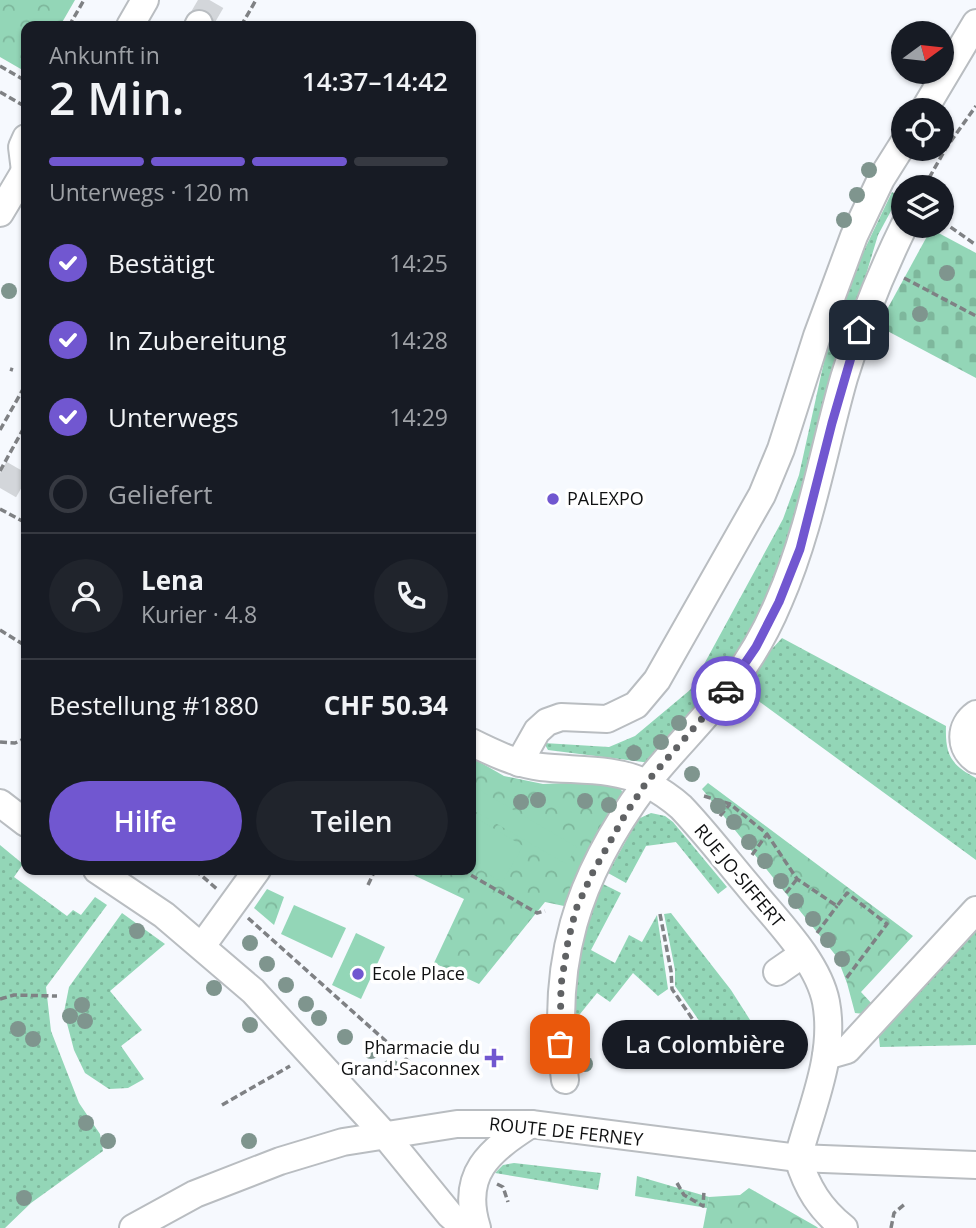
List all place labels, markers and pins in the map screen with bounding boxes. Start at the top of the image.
pin [829,300,889,360]
place label: PALEXPO [567,486,644,510]
marker: PALEXPO [545,491,561,507]
place label: Ecole Place [372,961,465,985]
marker: Ecole Place [350,966,366,982]
pin [530,1014,590,1074]
callout: La Colombière [602,1020,808,1068]
place label: Pharmacie du Grand-Saconnex [341,1035,481,1080]
marker: Pharmacie du Grand-Saconnex [486,1050,502,1066]

